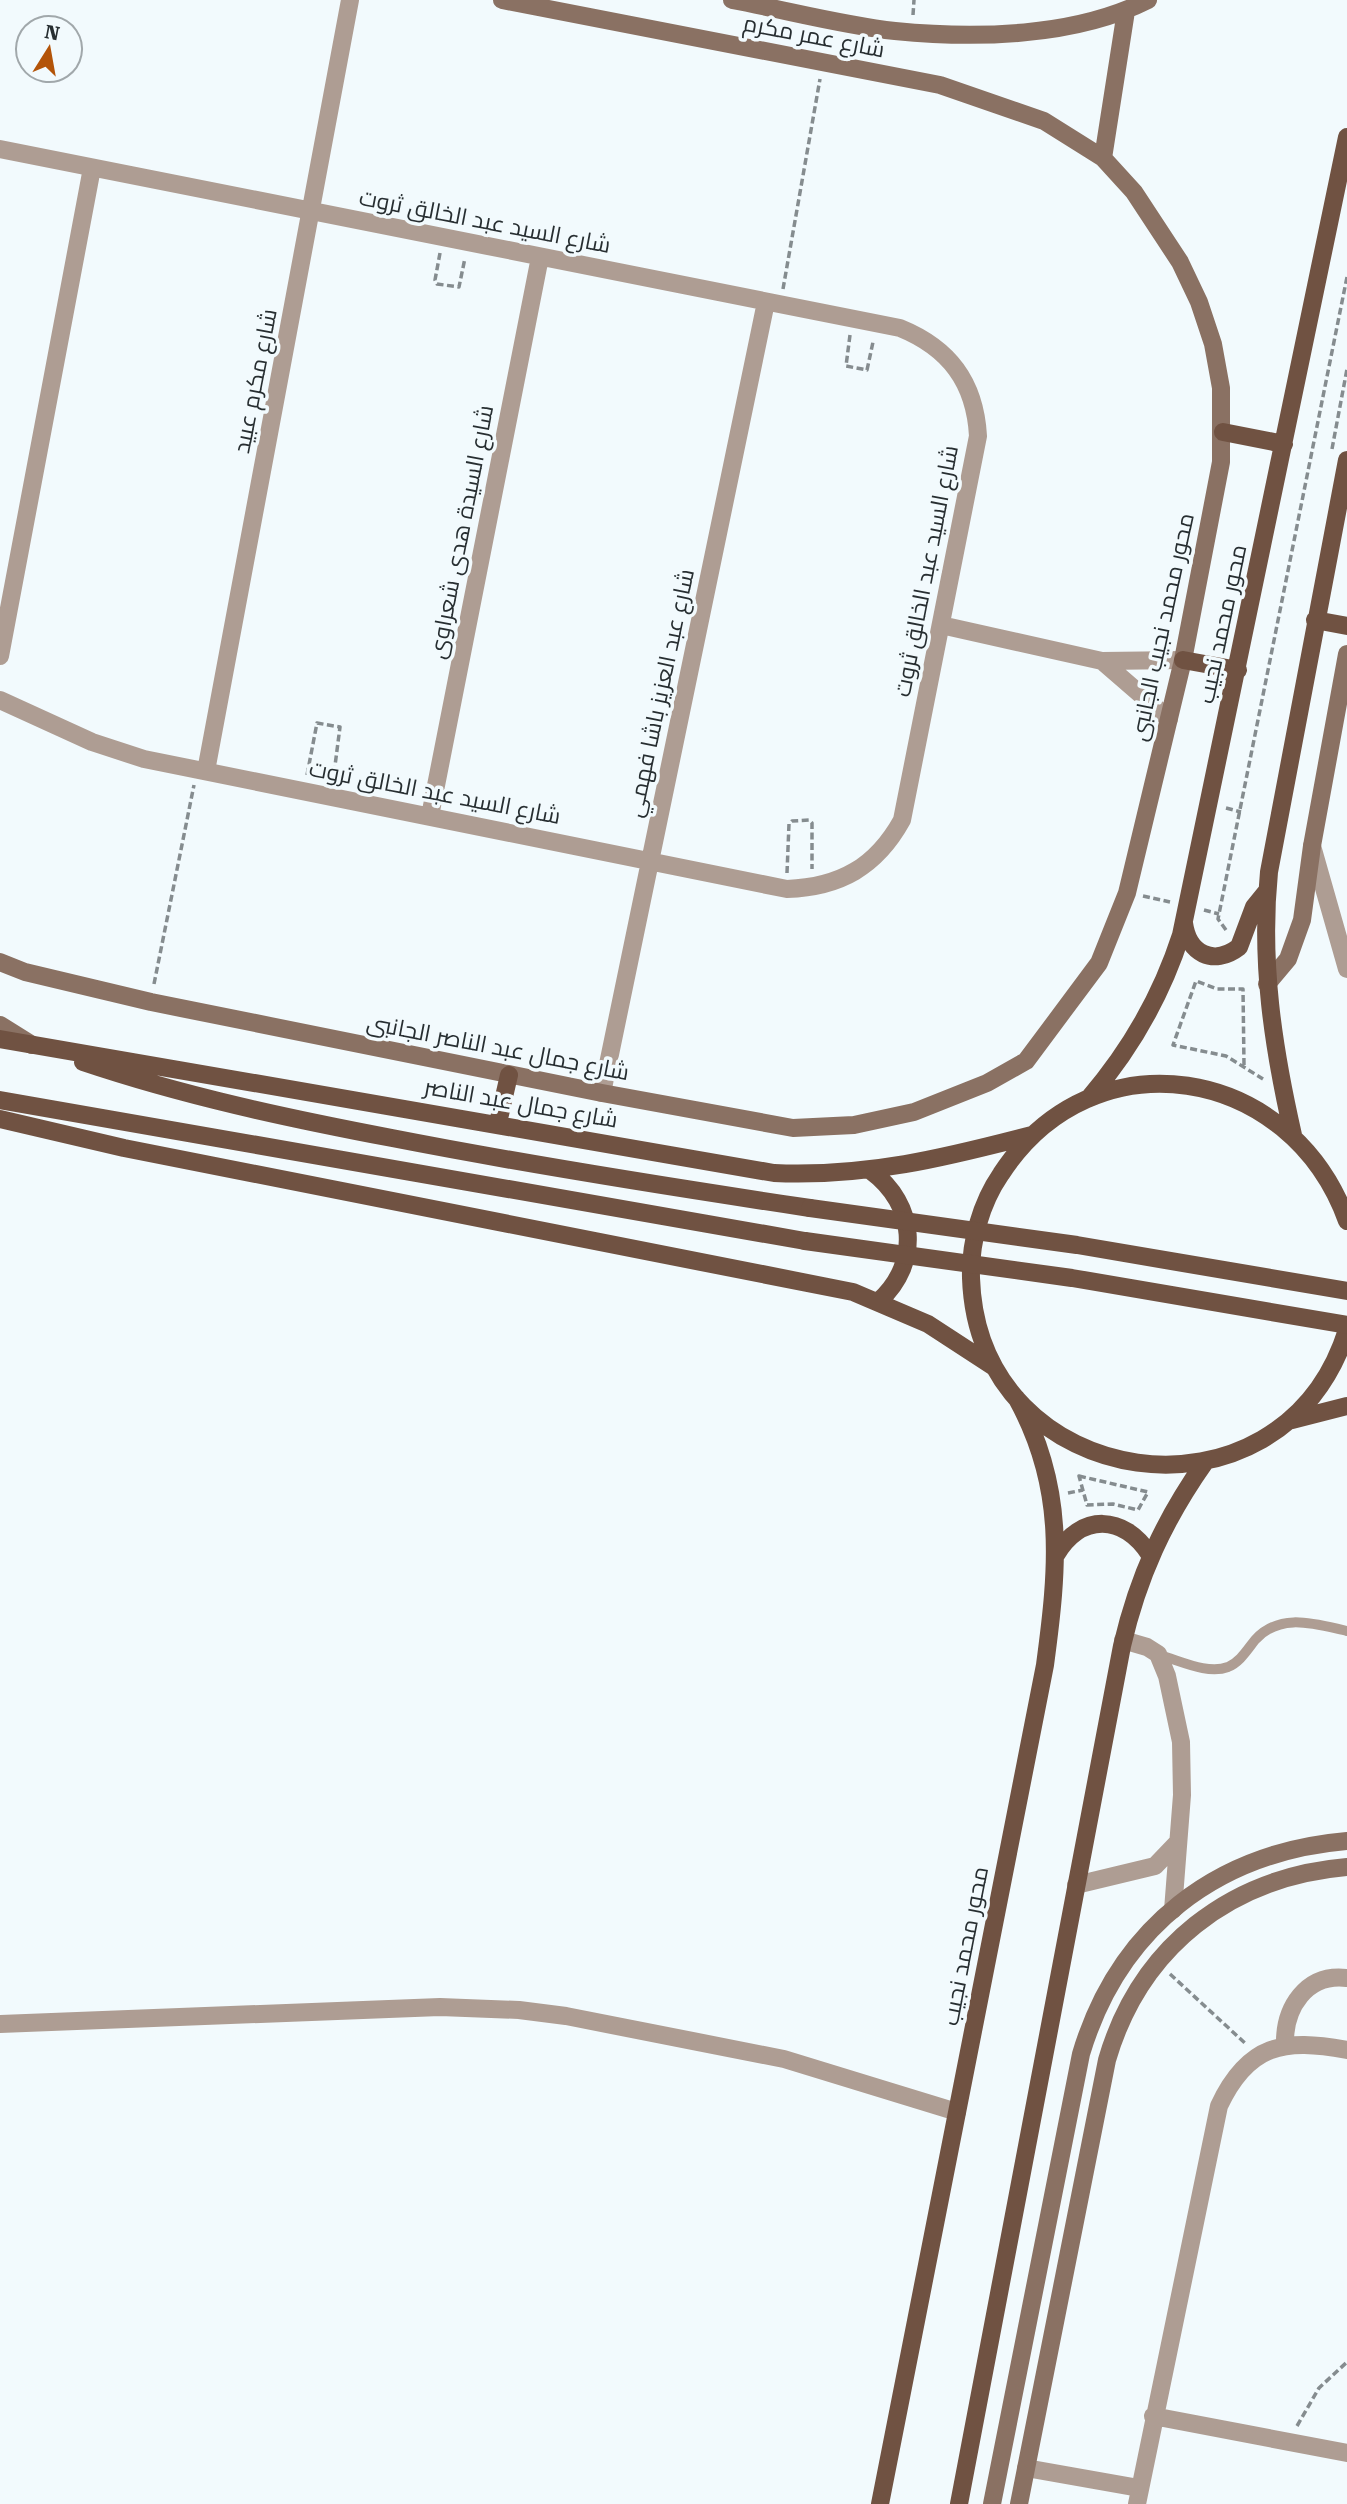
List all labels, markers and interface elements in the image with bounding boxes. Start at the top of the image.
street label: شارع عمر مكرم [741,10,887,65]
north arrow [14,14,84,84]
text: N [43,20,62,46]
street label: شارع السيد عبد الخالق ثروت [356,184,613,261]
street label: شارع مكرم عبيد [228,306,285,456]
street label: شارع السيدة هدى شعراوى [424,403,501,662]
street label: شارع السيد عبد الخالق ثروت [889,443,966,700]
street label: محور محمد نجيب الجانبى [1125,511,1200,744]
street label: محور محمد نجيب [1192,542,1252,706]
street label: شارع عبد العزيز باشا فهمي [621,566,704,821]
street label: شارع السيد عبد الخالق ثروت [306,755,563,832]
street label: شارع جمال عبد الناصر الجانبى [364,1009,631,1088]
street label: شارع جمال عبد الناصر [420,1073,620,1136]
street label: محور محمد نجيب [937,1864,994,2028]

